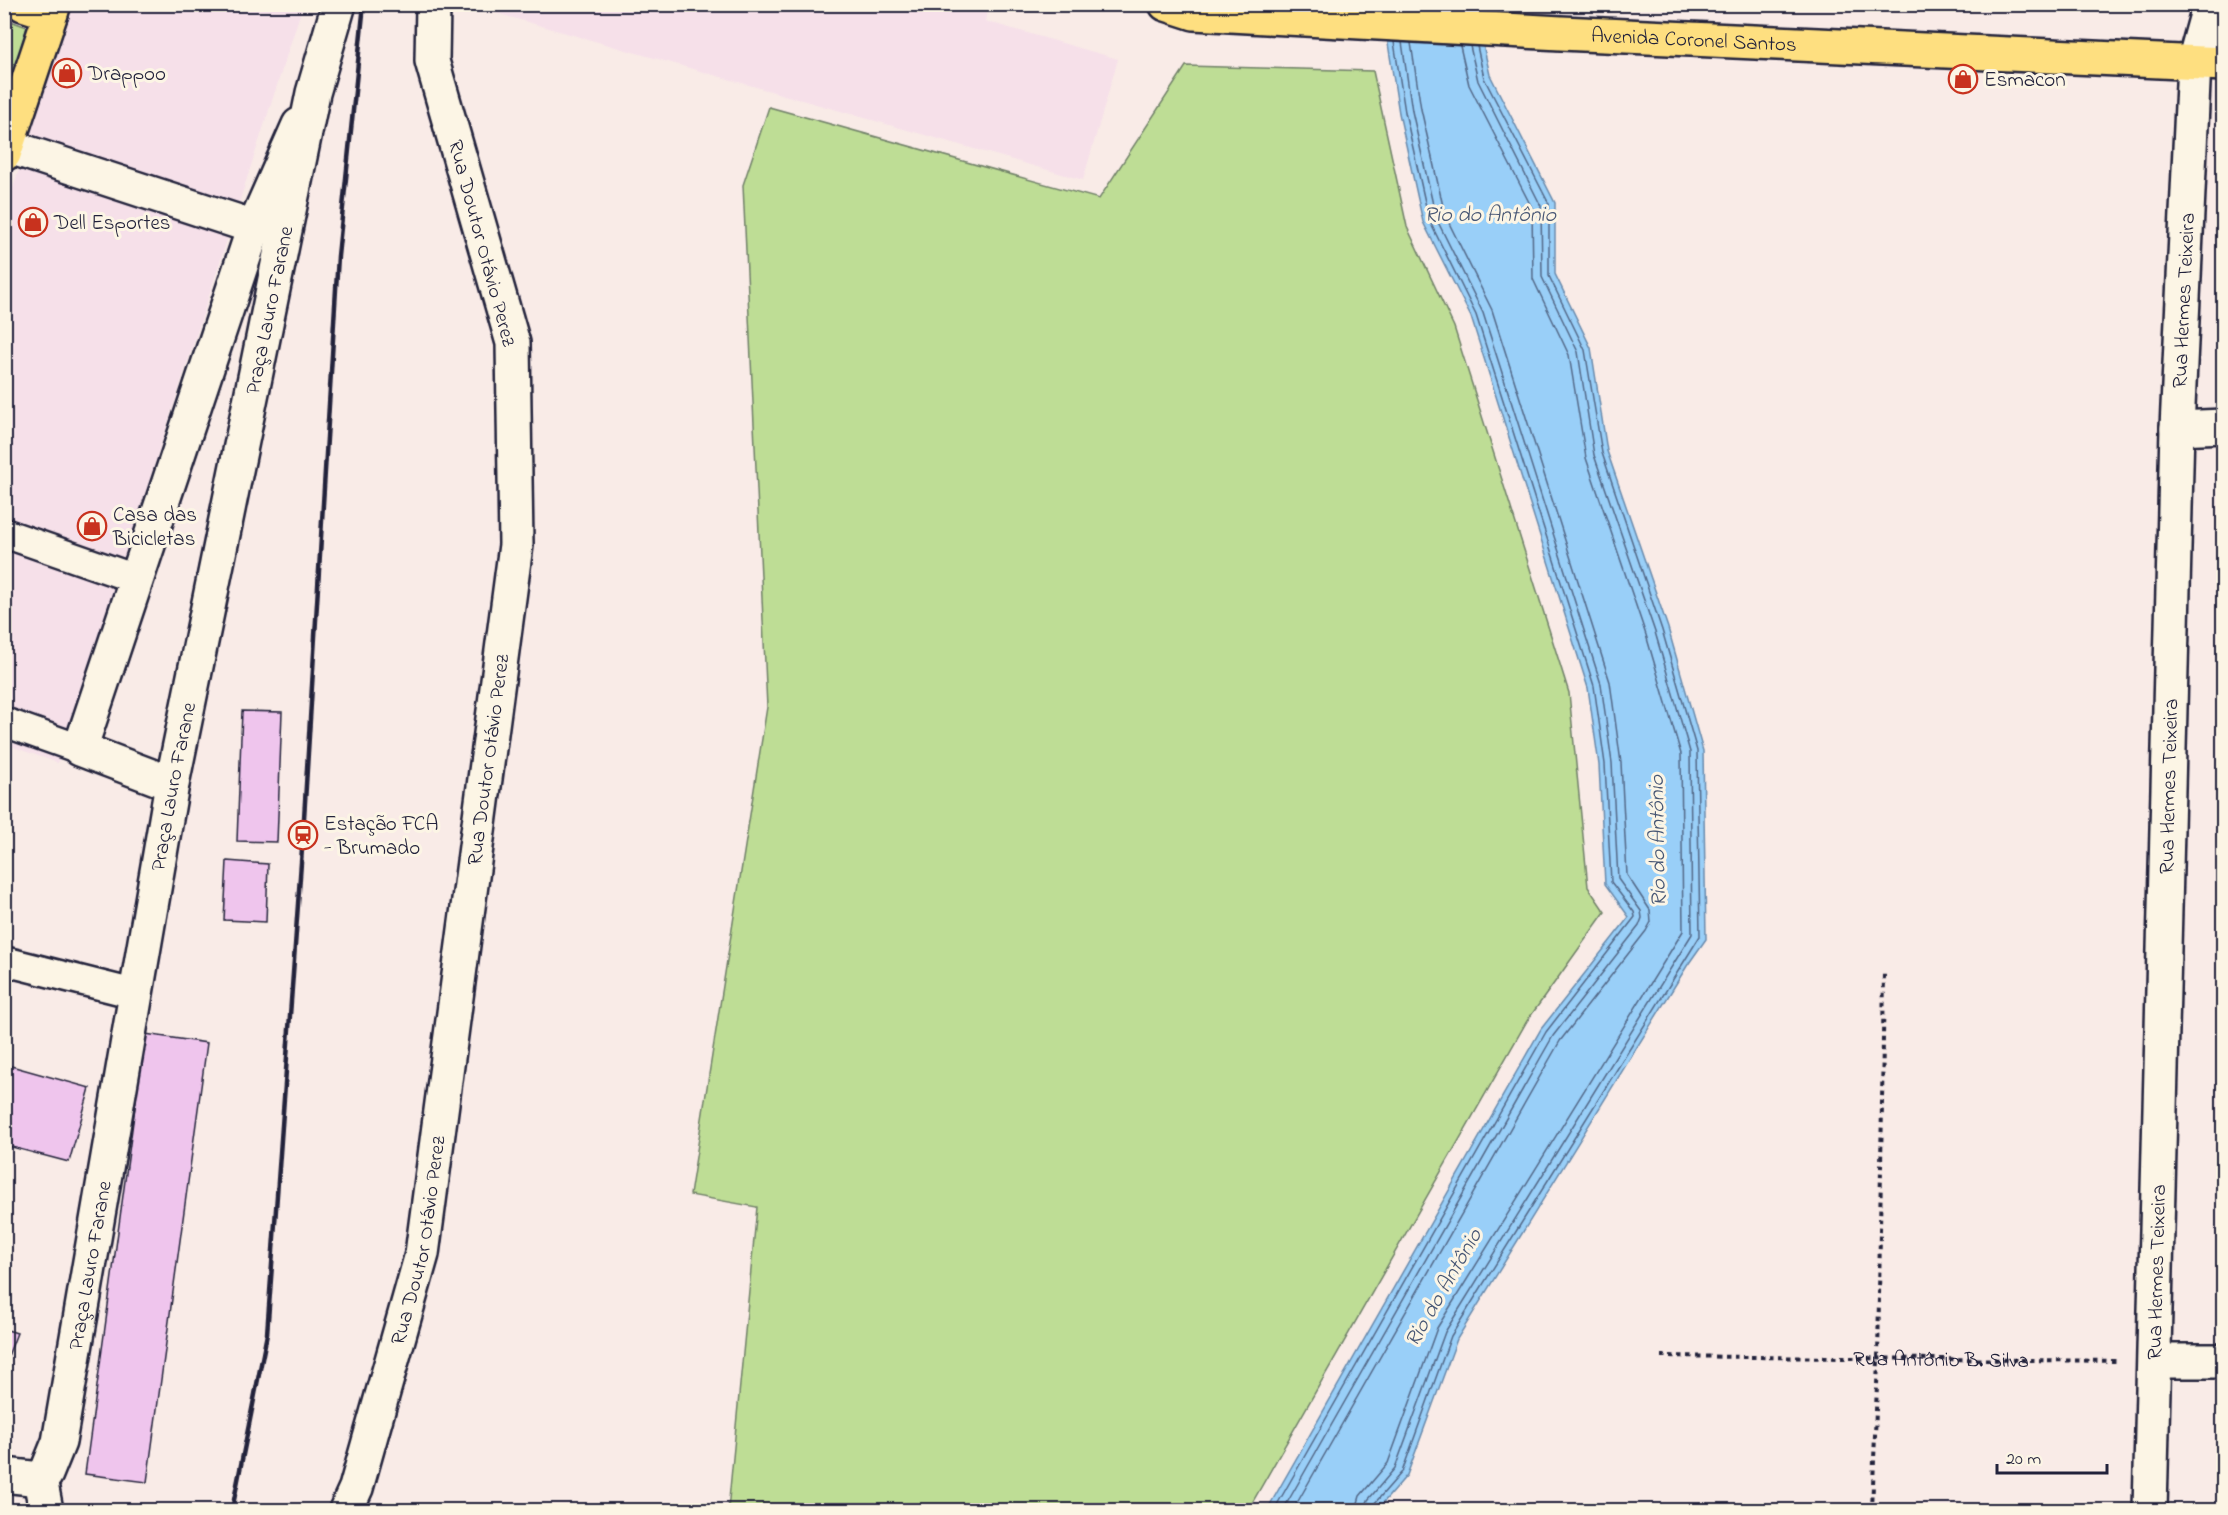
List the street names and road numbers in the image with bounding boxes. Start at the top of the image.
street label: Avenida Coronel Santos [1590,21,1797,61]
street label: Rua Doutor Otávio Perez [439,137,523,350]
street label: Rua Hermes Teixeira [2166,212,2204,389]
street label: Praça Lauro Farane [239,223,303,397]
street label: Rua Doutor Otávio Perez [461,652,518,867]
street label: Rua Hermes Teixeira [2153,698,2187,874]
street label: Praça Lauro Farane [144,699,205,873]
street label: Rua Doutor Otávio Perez [384,1134,455,1349]
street label: Praça Lauro Farane [62,1178,121,1352]
street label: Rua Hermes Teixeira [2141,1184,2175,1360]
street label: Rua Antônio B. Silva [1853,1345,2029,1377]

